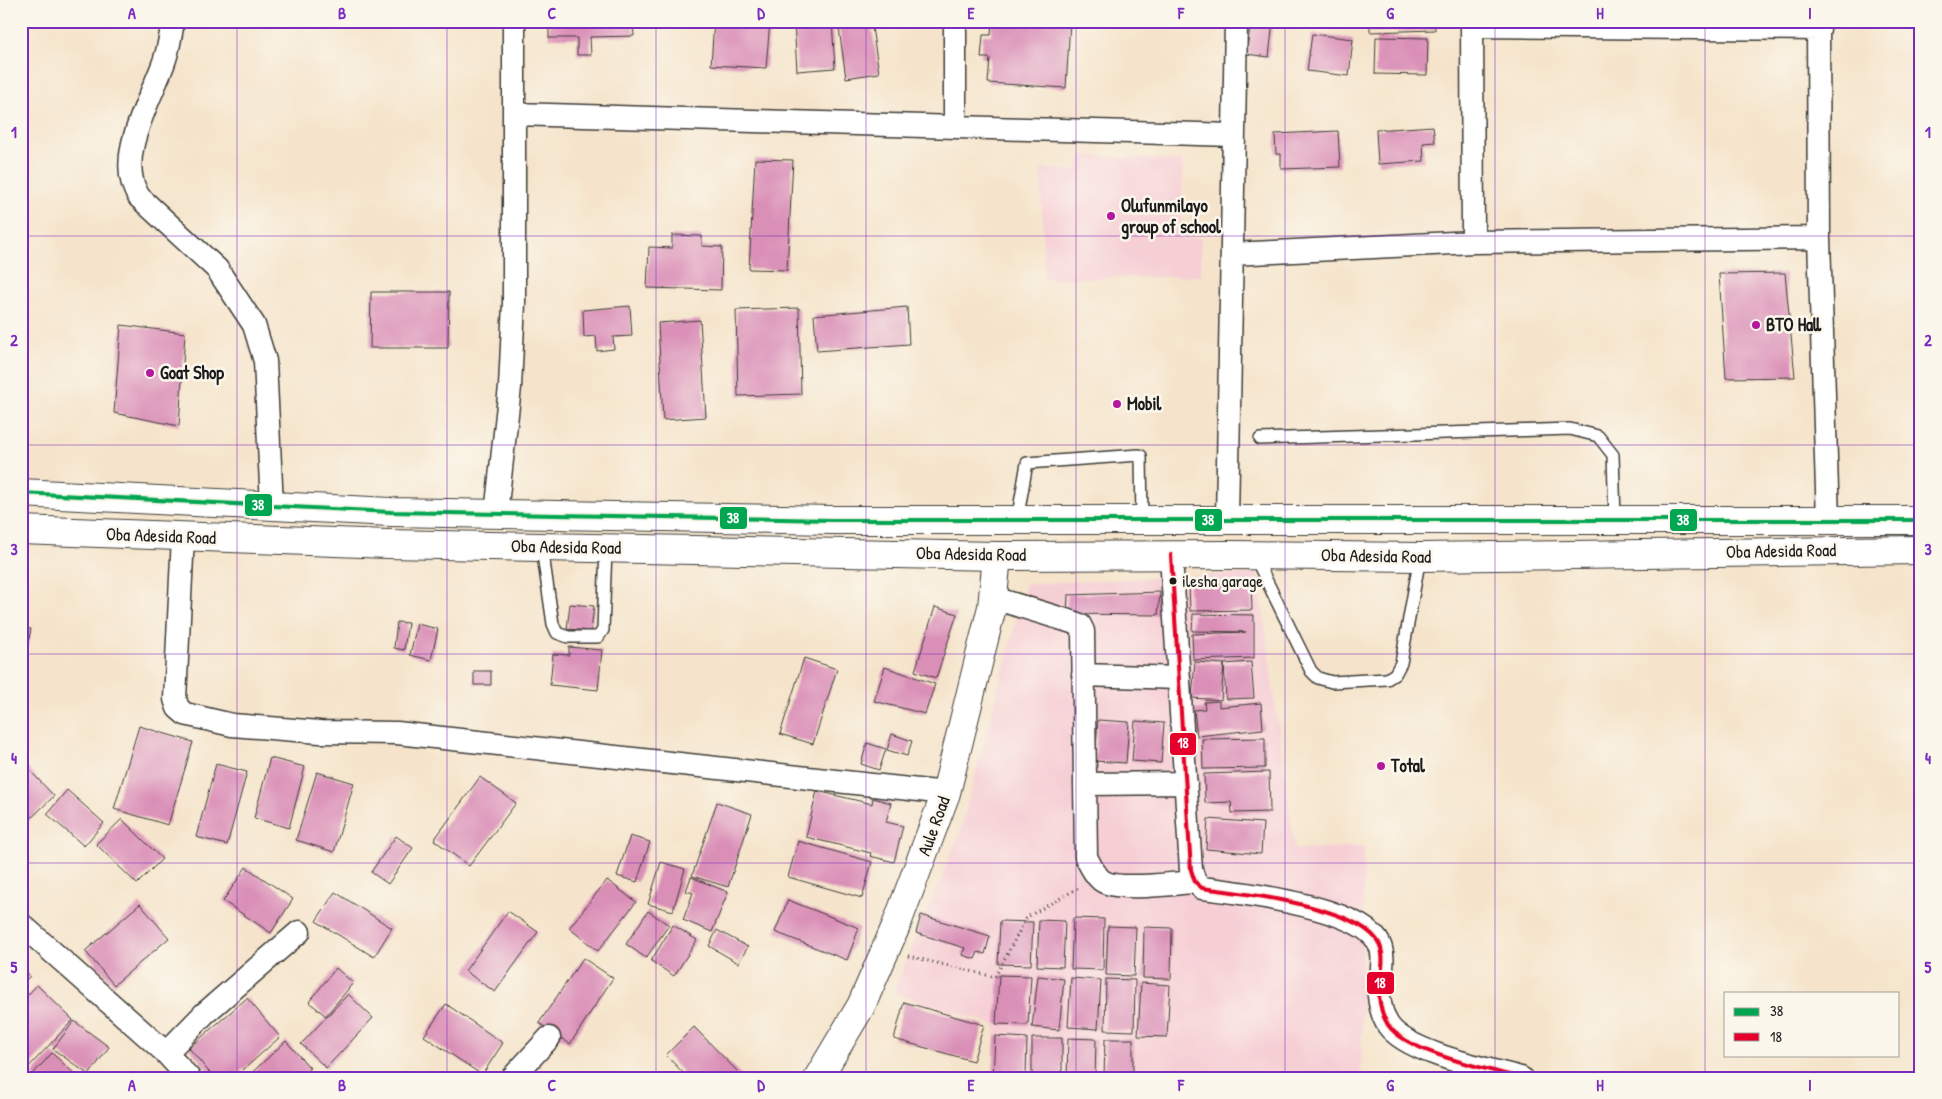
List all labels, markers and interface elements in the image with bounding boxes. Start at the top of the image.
text: A [128,2,136,24]
text: B [338,2,346,24]
text: C [548,2,557,24]
text: D [757,2,765,24]
text: E [967,2,975,24]
text: F [1177,2,1185,24]
text: G [1386,2,1394,24]
text: H [1596,2,1604,24]
text: I [1808,2,1812,24]
text: 1 [11,121,17,143]
text: 1 [1925,121,1931,143]
place label: Olufunmilayo group of school [1121,193,1222,240]
marker: Olufunmilayo group of school [1105,210,1117,222]
place label: BTO Hall [1766,312,1822,337]
marker: BTO Hall [1750,319,1762,331]
text: 2 [10,329,18,351]
text: 2 [1924,329,1932,351]
place label: Goat Shop [160,360,224,386]
marker: Goat Shop [144,367,156,379]
place label: Mobil [1127,391,1162,416]
marker: Mobil [1111,398,1123,410]
line badge: 38 [244,493,273,517]
text: 38 [252,495,264,514]
line badge: 38 [719,506,748,530]
text: 38 [727,508,739,527]
line badge: 38 [1194,508,1223,532]
line badge: 38 [1669,508,1698,532]
text: 38 [1202,510,1214,529]
text: 38 [1677,510,1689,529]
street label: Oba Adesida Road [105,521,217,550]
street label: Oba Adesida Road [511,533,621,560]
street label: Oba Adesida Road [1726,537,1836,564]
text: 3 [10,538,18,560]
text: 3 [1924,538,1932,560]
street label: Oba Adesida Road [916,540,1026,567]
street label: Oba Adesida Road [1321,542,1431,569]
place label: ilesha garage [1182,569,1263,592]
marker: ilesha garage [1168,576,1178,586]
line badge: 18 [1169,732,1197,756]
text: 18 [1177,733,1189,752]
text: 4 [11,747,17,769]
text: 4 [1925,747,1931,769]
place label: Total [1390,753,1426,778]
marker: Total [1375,760,1387,772]
street label: Aule Road [911,793,956,859]
text: 5 [11,956,18,978]
text: 5 [1925,956,1932,978]
line badge: 18 [1366,971,1395,995]
text: 18 [1374,973,1386,992]
legend [1724,992,1900,1056]
text: 38 [1770,1000,1783,1021]
text: 18 [1770,1026,1782,1047]
text: A [128,1074,136,1096]
text: B [338,1074,346,1096]
text: C [548,1074,557,1096]
text: D [757,1074,765,1096]
text: E [967,1074,975,1096]
text: F [1177,1074,1185,1096]
text: G [1386,1074,1394,1096]
text: H [1596,1074,1604,1096]
text: I [1808,1074,1812,1096]

